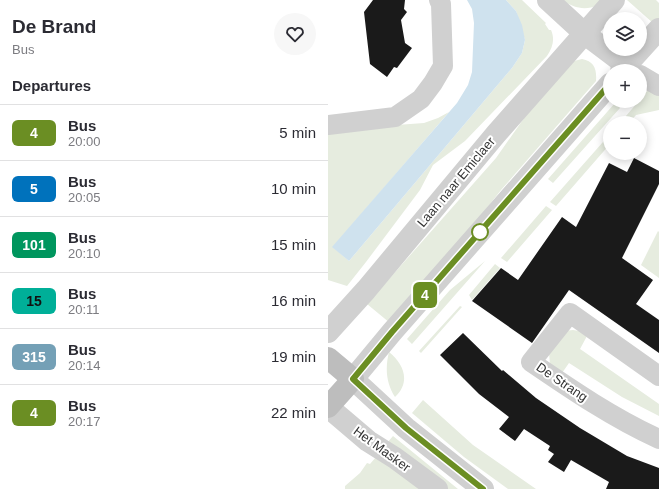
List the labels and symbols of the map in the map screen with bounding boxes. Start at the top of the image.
street label: Laan naar Emiclaer [414,133,498,230]
unlabelled marker [471,223,489,241]
line badge: 4 [412,282,438,308]
street label: De Strang [534,359,590,405]
street label: Het Masker [351,423,414,475]

